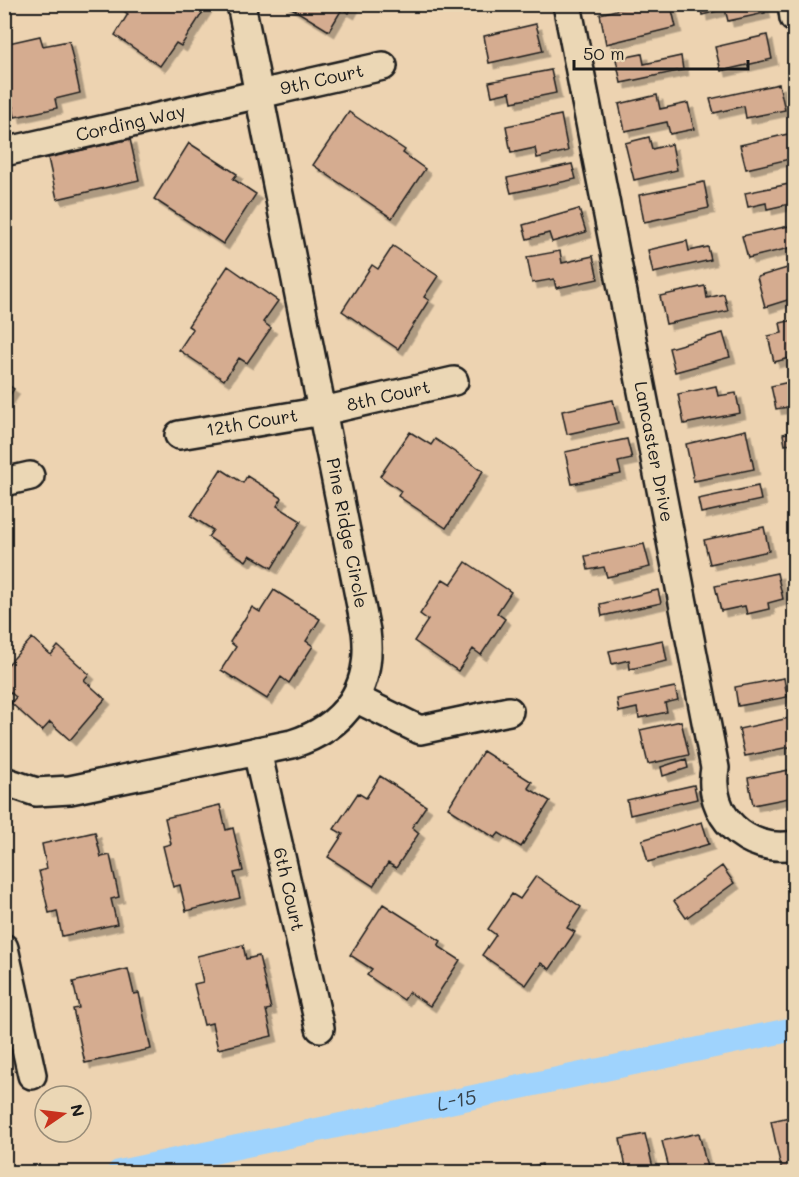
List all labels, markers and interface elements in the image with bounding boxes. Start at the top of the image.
scale bar [574,33,748,71]
text: 50 m [583,41,625,65]
street label: 9th Court [278,58,366,100]
street label: Cording Way [73,98,188,146]
street label: 8th Court [344,374,432,416]
street label: Lancaster Drive [629,379,680,524]
street label: 12th Court [204,402,299,441]
street label: Pine Ridge Circle [322,456,374,610]
street label: 6th Court [268,845,311,933]
water label: L-15 [434,1083,479,1116]
north arrow [33,1084,93,1144]
text: N [66,1102,90,1119]

